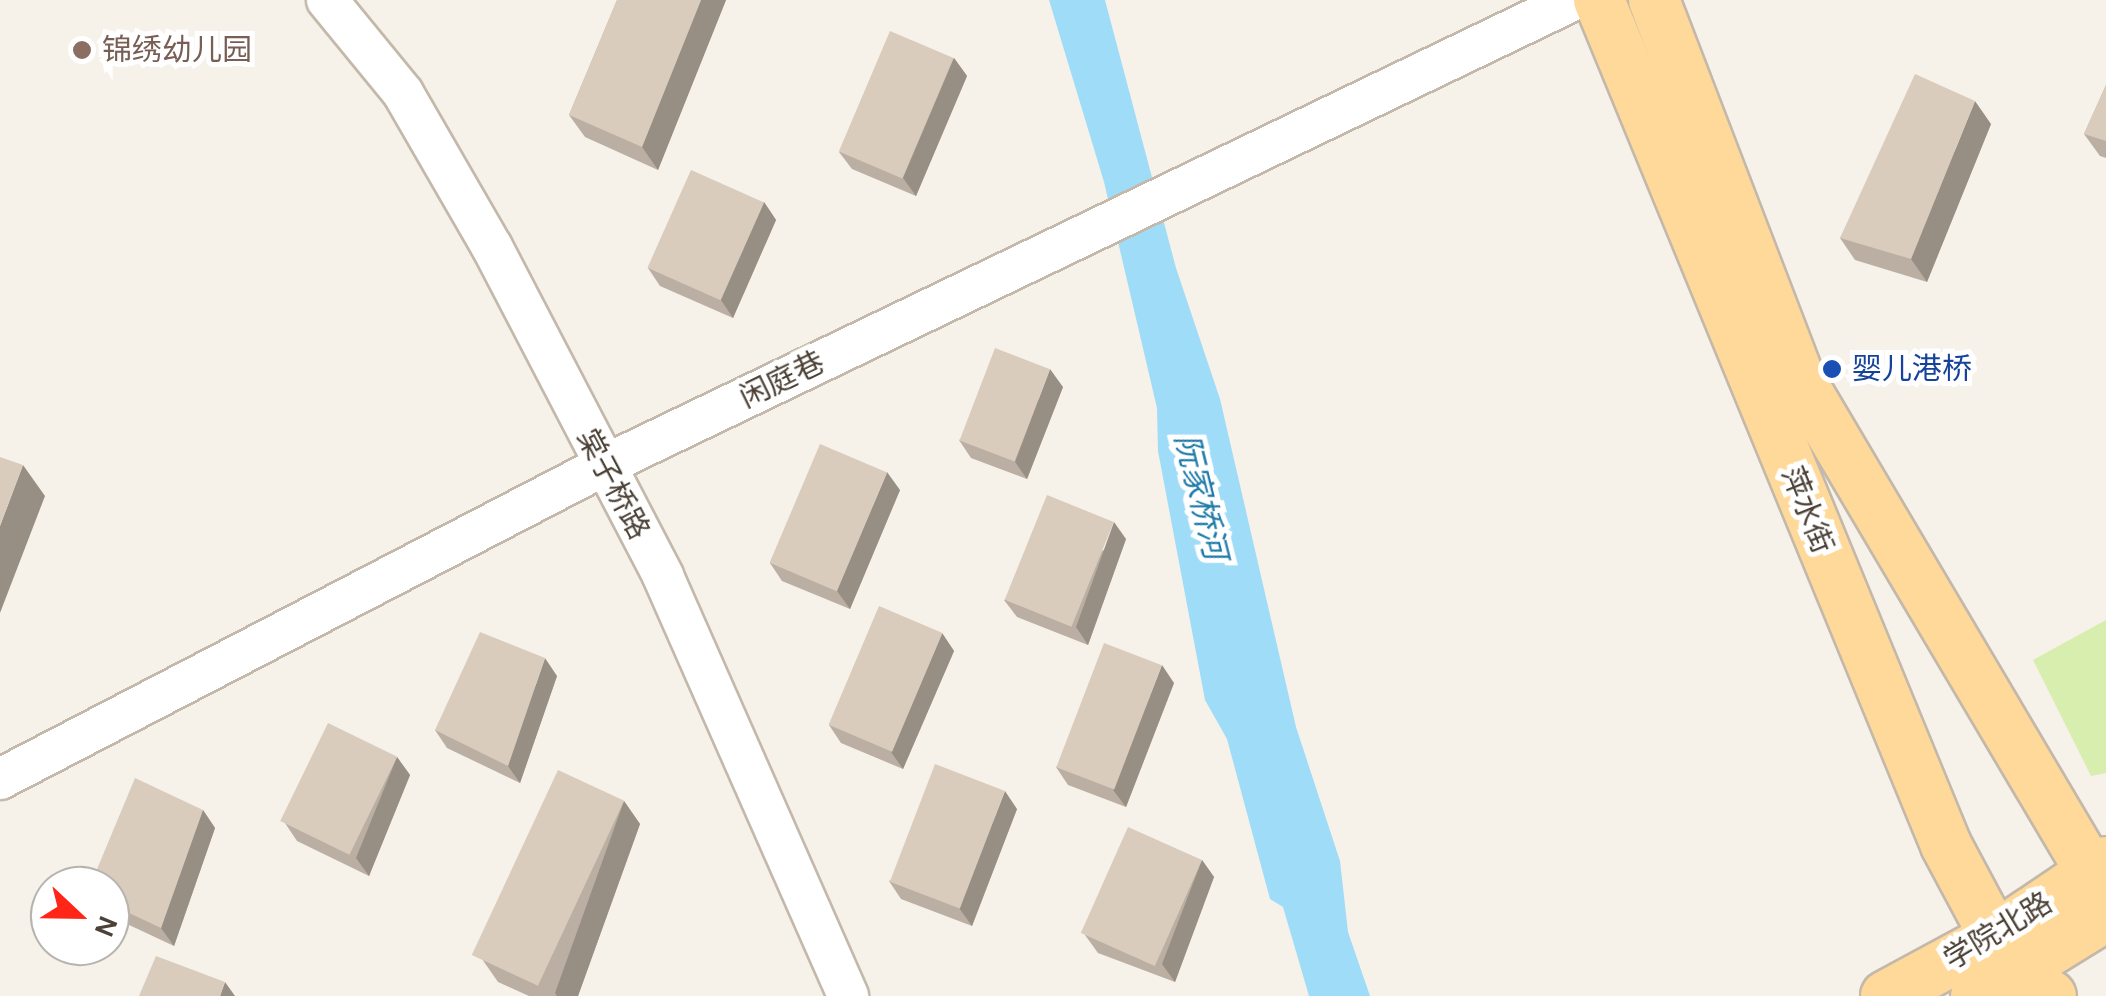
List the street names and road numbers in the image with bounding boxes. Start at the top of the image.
street label: 闲庭巷 [734,344,830,416]
street label: 棠子桥路 [569,423,657,545]
street label: 萍水街 [1773,462,1841,558]
street label: 学院北路 [1937,885,2059,977]

